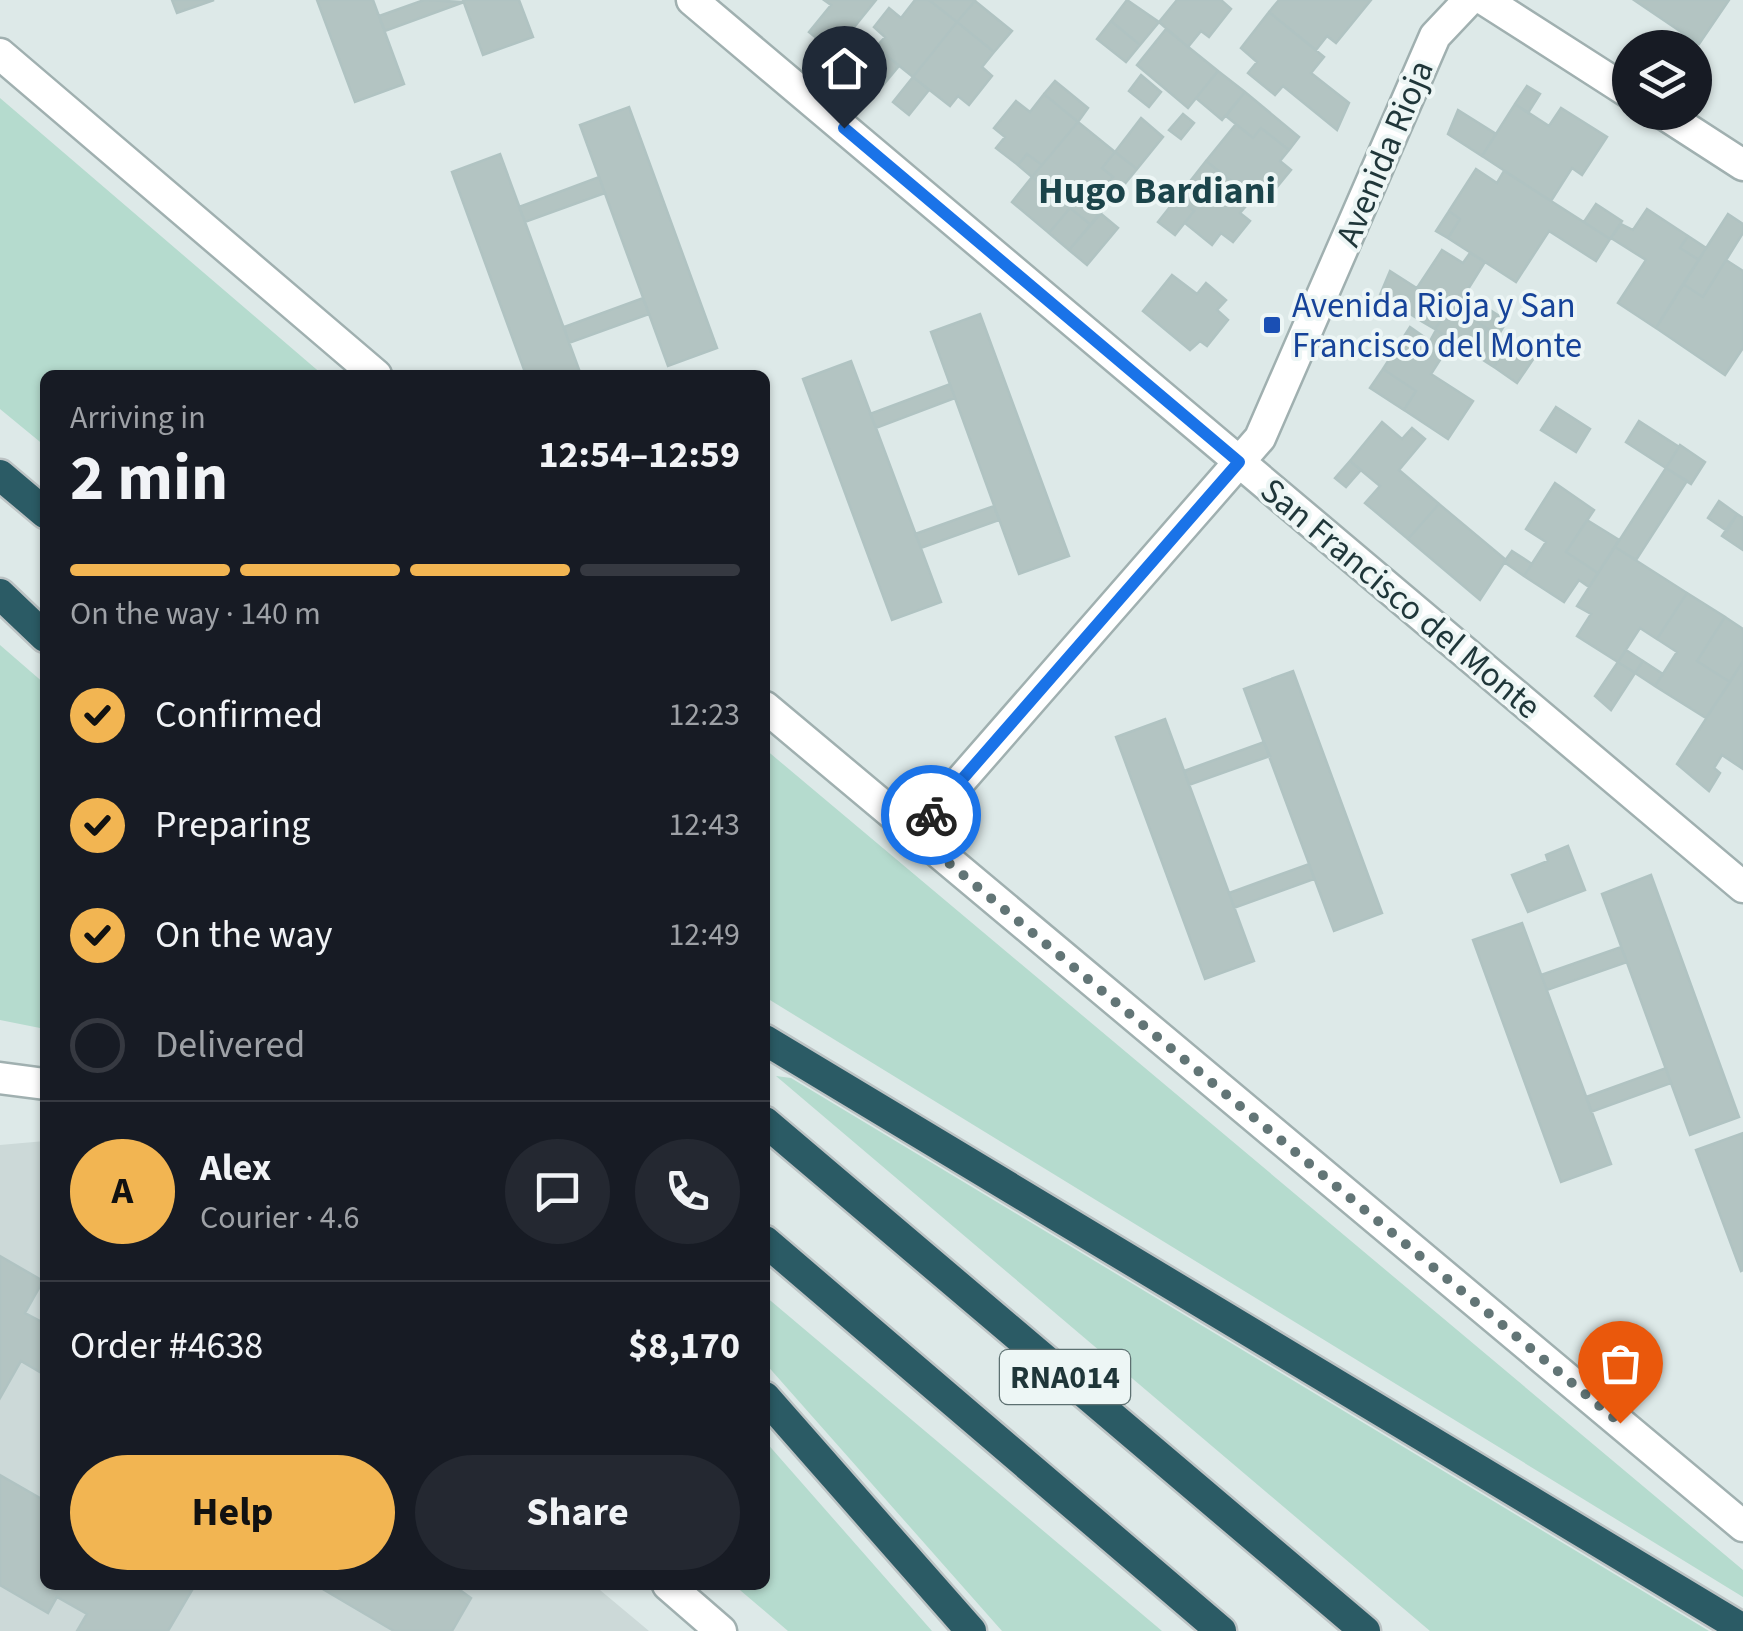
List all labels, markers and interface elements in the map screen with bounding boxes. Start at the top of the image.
pin [802,26,887,129]
map controls [1612,30,1712,130]
button: layers [1612,30,1712,130]
icon: home [817,41,872,96]
street label: Avenida Rioja [1323,53,1447,254]
district label: Hugo Bardiani [1038,164,1276,218]
place label: Avenida Rioja y San Francisco del Monte [1292,281,1582,371]
marker: Avenida Rioja y San Francisco del Monte [1261,314,1283,336]
text: Arriving in [70,395,206,441]
text: 12:54–12:59 [538,428,740,482]
text: 2 min [70,432,228,525]
street label: San Francisco del Monte [1249,466,1551,731]
text: On the way · 140 m [70,591,321,637]
icon: check [70,688,125,743]
text: Confirmed [155,688,323,742]
text: 12:23 [668,692,740,738]
courier [881,765,981,865]
icon: bike [904,788,959,843]
icon: check [70,798,125,853]
text: Preparing [155,798,310,852]
text: 12:43 [668,802,740,848]
icon: check [70,908,125,963]
text: On the way [155,908,332,962]
text: 12:49 [668,912,740,958]
text: Delivered [155,1018,305,1072]
button: chat [505,1139,610,1244]
button: phone [635,1139,740,1244]
text: Alex [200,1141,271,1195]
text: A [112,1164,133,1218]
text: Courier · 4.6 [200,1195,360,1241]
text: Order #4638 [70,1319,263,1373]
text: $8,170 [628,1319,740,1373]
pin [1578,1321,1663,1424]
icon: bag [1593,1336,1648,1391]
road number: RNA014 [1000,1350,1130,1404]
button: Help [70,1455,395,1570]
button: Share [415,1455,740,1570]

